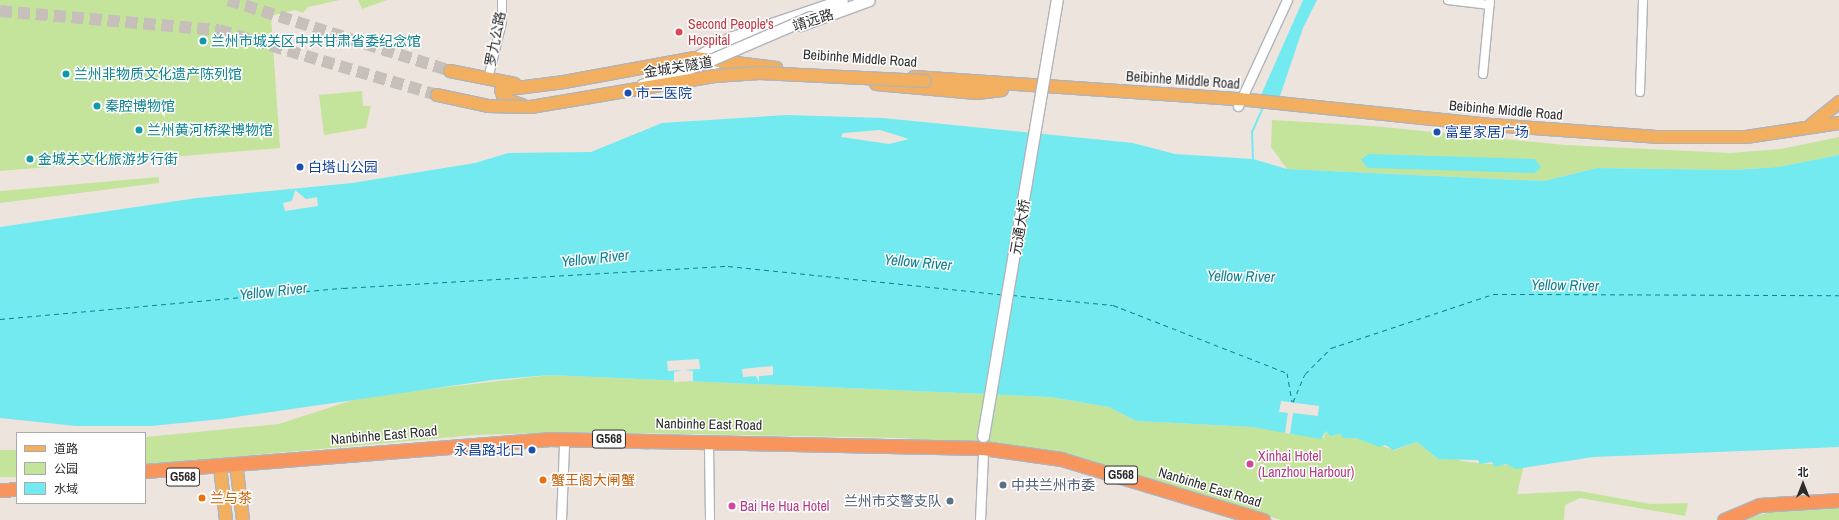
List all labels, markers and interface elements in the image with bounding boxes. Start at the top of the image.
street label: 靖远路 [790,6,836,34]
street label: 罗九公路 [481,10,509,68]
place label: Second People's Hospital [688,16,774,48]
marker: Second People's Hospital [673,26,685,38]
place label: 兰州市城关区中共甘肃省委纪念馆 [211,33,421,49]
marker: 兰州市城关区中共甘肃省委纪念馆 [198,36,208,46]
street label: Beibinhe Middle Road [802,46,918,70]
street label: 金城关隧道 [642,53,714,81]
place label: 兰州非物质文化遗产陈列馆 [74,66,242,82]
street label: Beibinhe Middle Road [1125,68,1241,92]
marker: 兰州非物质文化遗产陈列馆 [61,69,71,79]
place label: 市二医院 [636,85,692,101]
marker: 市二医院 [623,88,633,98]
street label: Beibinhe Middle Road [1448,97,1564,123]
place label: 秦腔博物馆 [105,98,175,114]
marker: 秦腔博物馆 [92,101,102,111]
place label: 兰州黄河桥梁博物馆 [147,122,273,138]
place label: 富星家居广场 [1445,124,1529,140]
marker: 兰州黄河桥梁博物馆 [134,125,144,135]
marker: 富星家居广场 [1432,127,1442,137]
place label: 金城关文化旅游步行街 [38,151,178,167]
marker: 金城关文化旅游步行街 [25,154,35,164]
place label: 白塔山公园 [308,159,378,175]
marker: 白塔山公园 [295,162,305,172]
street label: 元通大桥 [1007,198,1033,256]
water label: Yellow River [560,246,630,270]
water label: Yellow River [884,250,952,274]
water label: Yellow River [1207,266,1275,286]
water label: Yellow River [1531,275,1599,295]
water label: Yellow River [238,279,308,303]
street label: Nanbinhe East Road [656,415,762,433]
street label: Nanbinhe East Road [330,422,438,448]
road number: G568 [591,428,627,450]
legend [16,432,146,504]
text: 道路 [54,441,78,457]
place label: 永昌路北口 [454,442,524,458]
marker: 永昌路北口 [527,445,537,455]
place label: Xinhai Hotel (Lanzhou Harbour) [1258,448,1354,480]
marker: Xinhai Hotel (Lanzhou Harbour) [1245,459,1255,469]
text: 公园 [54,461,78,477]
street label: Nanbinhe East Road [1157,463,1263,511]
road number: G568 [1103,464,1139,486]
north arrow [1783,464,1823,504]
text: 北 [1798,465,1809,479]
road number: G568 [165,466,201,488]
place label: 蟹王阁大闸蟹 [551,472,635,488]
marker: 蟹王阁大闸蟹 [538,475,548,485]
place label: 中共兰州市委 [1011,477,1095,493]
marker: 中共兰州市委 [998,480,1008,490]
text: 水域 [54,481,78,497]
place label: 兰与茶 [210,490,252,506]
marker: 兰与茶 [197,493,207,503]
place label: 兰州市交警支队 [844,493,942,509]
marker: 兰州市交警支队 [945,496,955,506]
place label: Bai He Hua Hotel [740,498,829,514]
marker: Bai He Hua Hotel [727,501,737,511]

